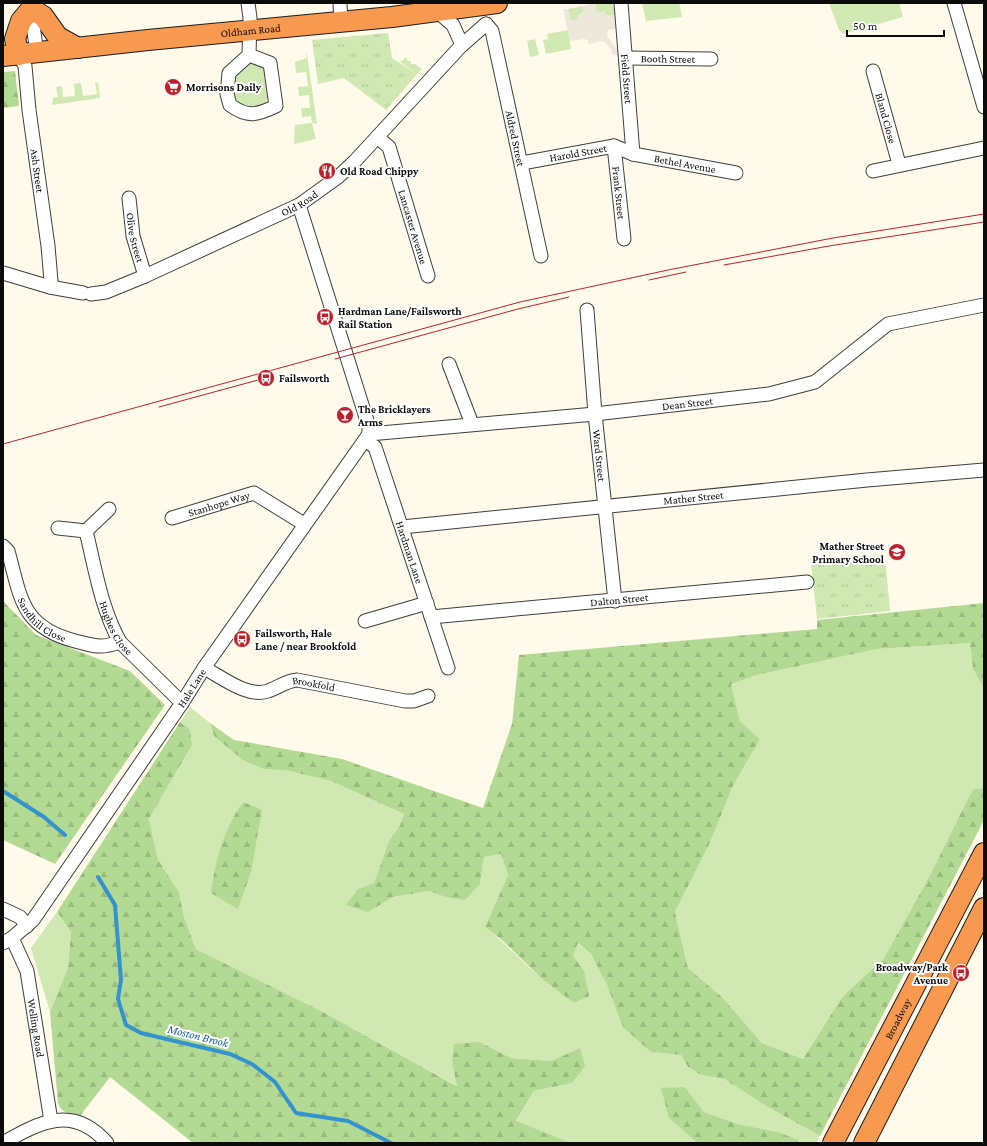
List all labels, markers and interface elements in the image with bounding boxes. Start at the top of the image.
scale bar [847,12,944,38]
text: 50 m [853,19,878,33]
street label: Oldham Road [220,21,281,39]
street label: Booth Street [641,52,696,65]
street label: Field Street [619,54,635,104]
supermarket icon: Morrisons Daily [163,77,183,97]
place label: Morrisons Daily [186,81,262,93]
street label: Bland Close [873,92,899,145]
street label: Aldred Street [503,109,527,168]
street label: Harold Street [548,141,608,164]
street label: Ash Street [28,148,47,194]
street label: Bethel Avenue [653,152,717,175]
restaurant icon: Old Road Chippy [317,161,337,181]
place label: Old Road Chippy [340,165,419,177]
street label: Frank Street [610,166,628,220]
street label: Old Road [279,188,320,218]
street label: Lancaster Avenue [396,188,430,266]
street label: Olive Street [125,212,147,264]
place label: Hardman Lane/Failsworth Rail Station [338,305,462,330]
bus stop icon: Hardman Lane/Failsworth Rail Station [315,307,335,327]
bus stop icon: Failsworth [256,368,276,388]
place label: Failsworth [279,372,330,384]
street label: Dean Street [661,394,714,412]
place label: The Bricklayers Arms [357,403,431,428]
bar icon: The Bricklayers Arms [335,405,355,425]
street label: Ward Street [591,429,608,482]
street label: Stanhope Way [187,488,252,519]
street label: Mather Street [663,488,725,507]
street label: Hardman Lane [394,519,426,585]
place label: Mather Street Primary School [812,540,885,565]
school or university icon: Mather Street Primary School [887,542,907,562]
street label: Dalton Street [590,591,649,608]
street label: Sandhill Close [16,596,68,644]
street label: Hughes Close [97,599,135,657]
place label: Failsworth, Hale Lane / near Brookfold [255,627,356,652]
bus stop icon: Failsworth, Hale Lane / near Brookfold [232,629,252,649]
street label: Hale Lane [175,666,208,710]
street label: Brookfold [291,674,336,693]
place label: Broadway/Park Avenue [876,961,949,986]
bus stop icon: Broadway/Park Avenue [951,963,971,983]
street label: Broadway [882,996,914,1041]
street label: Welling Road [26,998,47,1058]
water label: Moston Brook [165,1021,230,1050]

